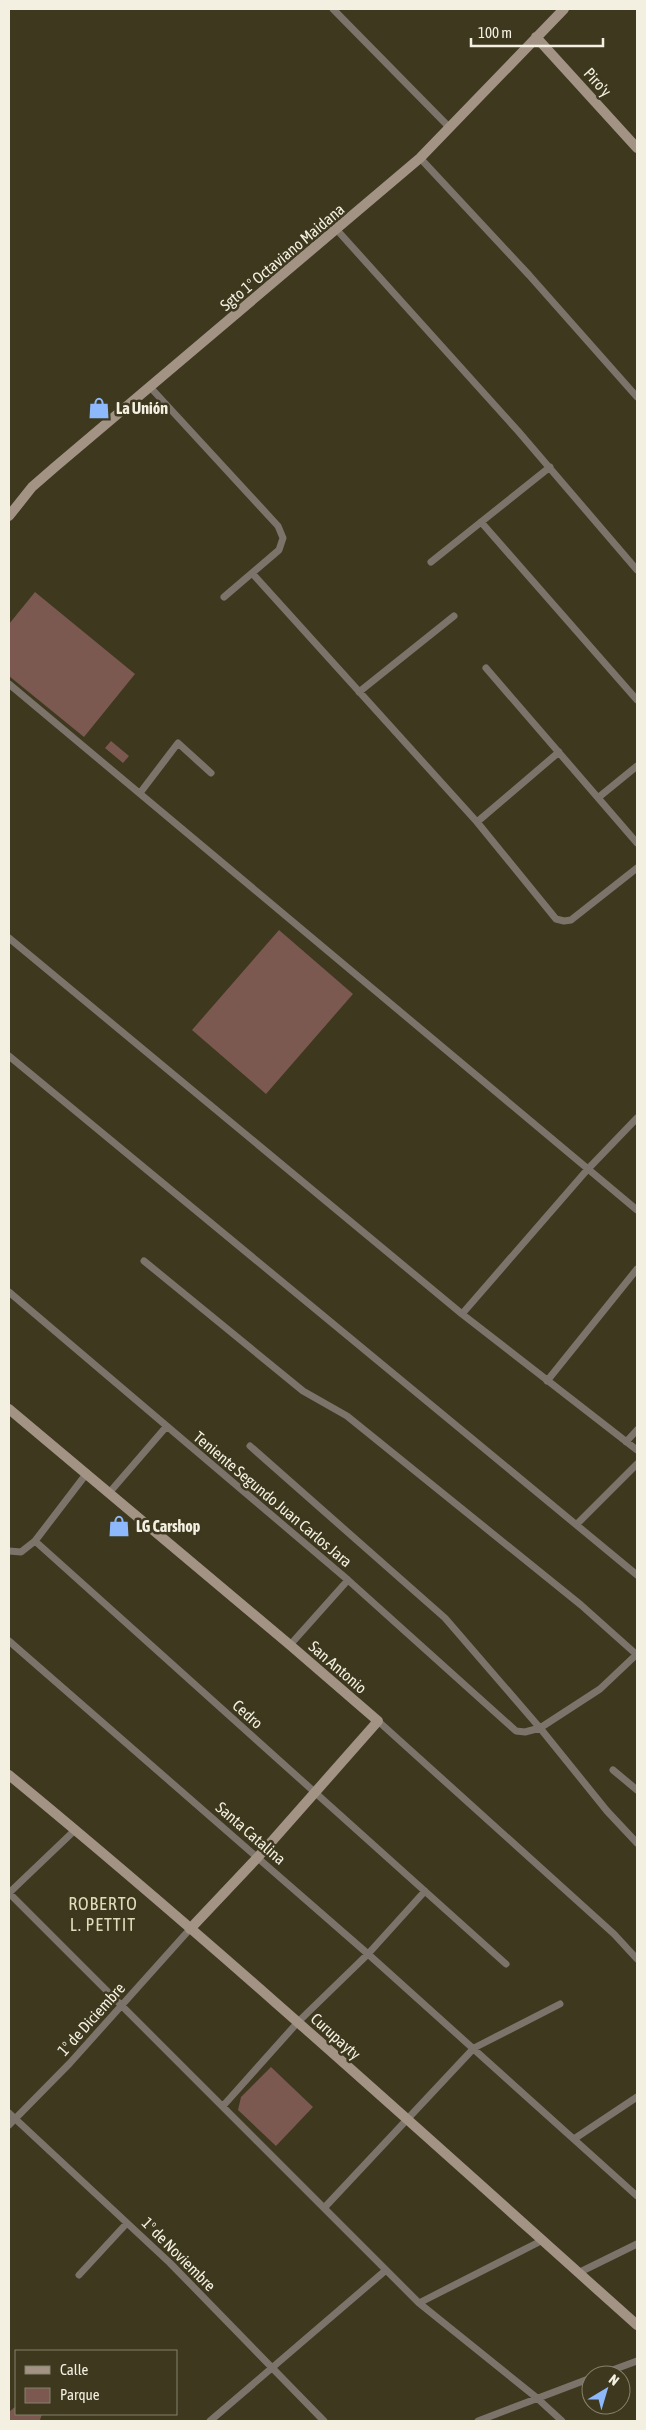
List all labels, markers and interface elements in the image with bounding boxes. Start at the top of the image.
scale bar [471,15,604,47]
text: 100 m [478,24,512,41]
street label: Piro'y [580,64,616,101]
street label: Sgto 1° Octaviano Maidana [216,200,348,315]
shop icon: La Unión [86,395,112,421]
place label: La Unión [116,399,168,417]
street label: Teniente Segundo Juan Carlos Jara [190,1428,356,1571]
shop icon: LG Carshop [106,1513,132,1539]
place label: LG Carshop [136,1517,201,1535]
street label: San Antonio [305,1637,371,1697]
street label: Cedro [229,1696,267,1732]
street label: Santa Catalina [213,1798,289,1868]
district label: ROBERTO L. PETTIT [68,1893,138,1935]
street label: 1º de Diciembre [54,1979,128,2059]
street label: Curupayty [307,2009,365,2064]
street label: 1º de Noviembre [139,2214,219,2294]
legend [15,2350,178,2415]
text: Calle [60,2361,89,2378]
north arrow [581,2365,631,2415]
text: N [606,2371,622,2389]
text: Parque [60,2386,100,2403]

